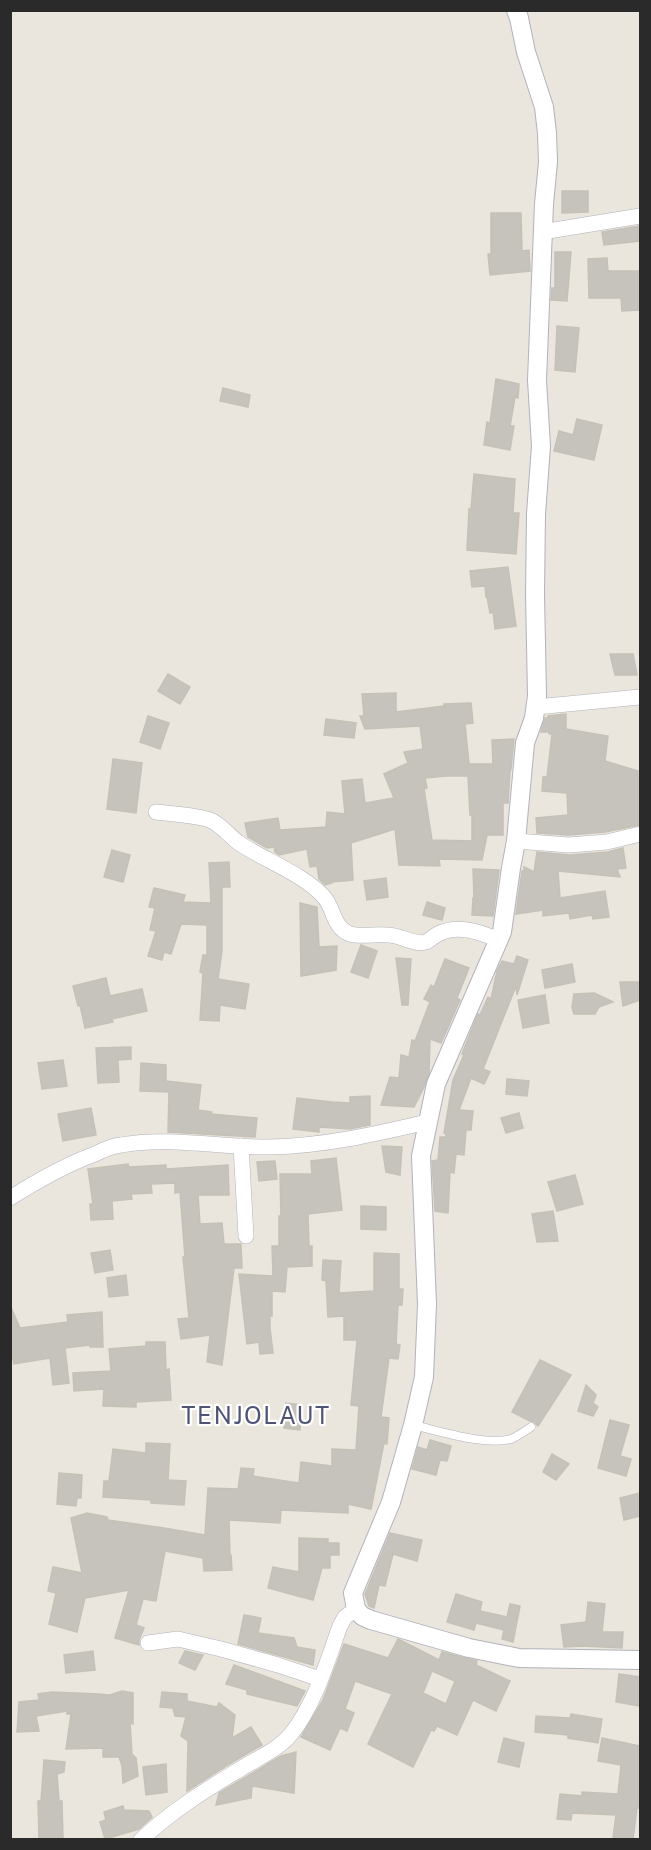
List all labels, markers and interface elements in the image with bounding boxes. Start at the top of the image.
district label: TENJOLAUT [181,1401,331,1429]

